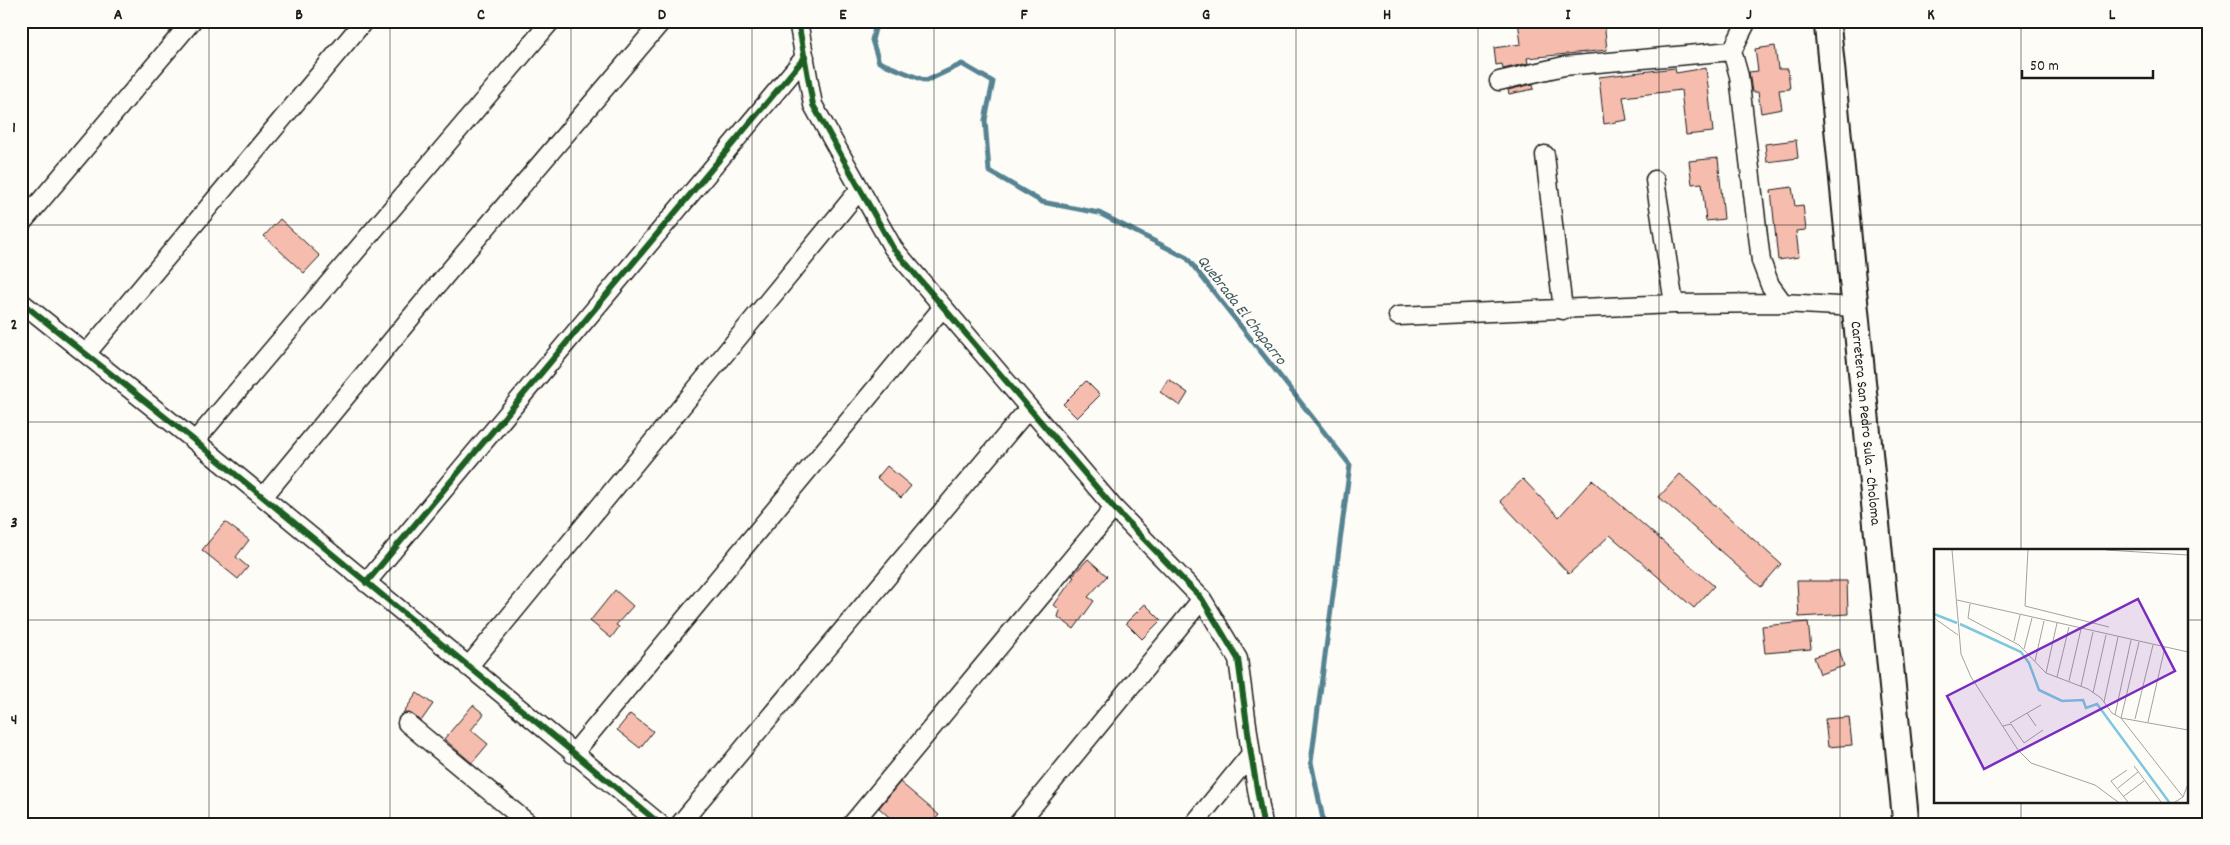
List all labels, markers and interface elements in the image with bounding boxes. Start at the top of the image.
text: A [114,4,123,27]
text: B [295,4,303,27]
text: C [477,4,485,27]
text: D [658,4,667,27]
text: E [839,4,847,27]
text: F [1020,4,1028,27]
text: G [1202,4,1210,27]
text: H [1383,4,1391,27]
text: I [1566,4,1572,27]
text: J [1746,4,1752,27]
text: K [1927,4,1935,27]
text: L [2109,4,2116,27]
scale bar [2022,48,2154,80]
text: 50 m [2030,56,2059,78]
text: 1 [12,117,16,140]
water label: Quebrada El Chaparro [1191,251,1292,371]
text: 2 [11,314,18,337]
street label: Carretera San Pedro Sula - Choloma [1844,320,1886,527]
text: 3 [10,512,18,535]
inset map [1934,549,2188,802]
text: 4 [11,709,17,732]

